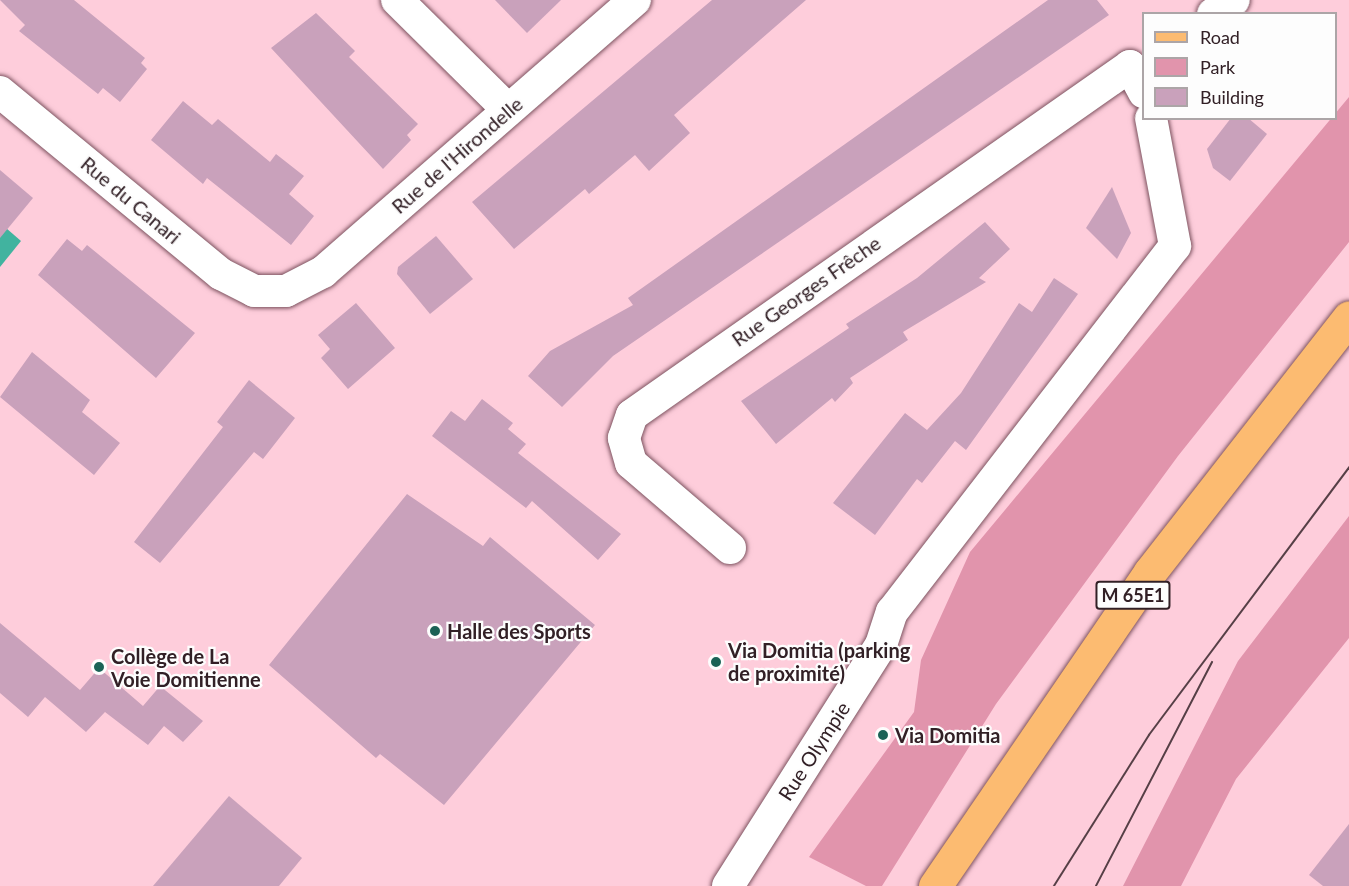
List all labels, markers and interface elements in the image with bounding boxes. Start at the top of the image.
legend [1142,12,1337,120]
text: Road [1200,26,1240,48]
text: Park [1200,56,1235,78]
text: Building [1200,86,1264,108]
street label: Rue de l'Hirondelle [387,92,527,218]
street label: Rue du Canari [76,151,186,249]
street label: Rue Georges Frêche [727,231,885,351]
road number: M 65E1 [1094,580,1172,610]
place label: Halle des Sports [447,619,591,643]
marker: Halle des Sports [428,624,442,638]
place label: Via Domitia (parking de proximité) [728,638,910,685]
place label: Collège de La Voie Domitienne [111,644,261,691]
marker: Via Domitia (parking de proximité) [709,655,723,669]
marker: Collège de La Voie Domitienne [92,660,106,674]
street label: Rue Olympie [773,697,855,805]
place label: Via Domitia [895,723,1000,747]
marker: Via Domitia [876,728,890,742]

